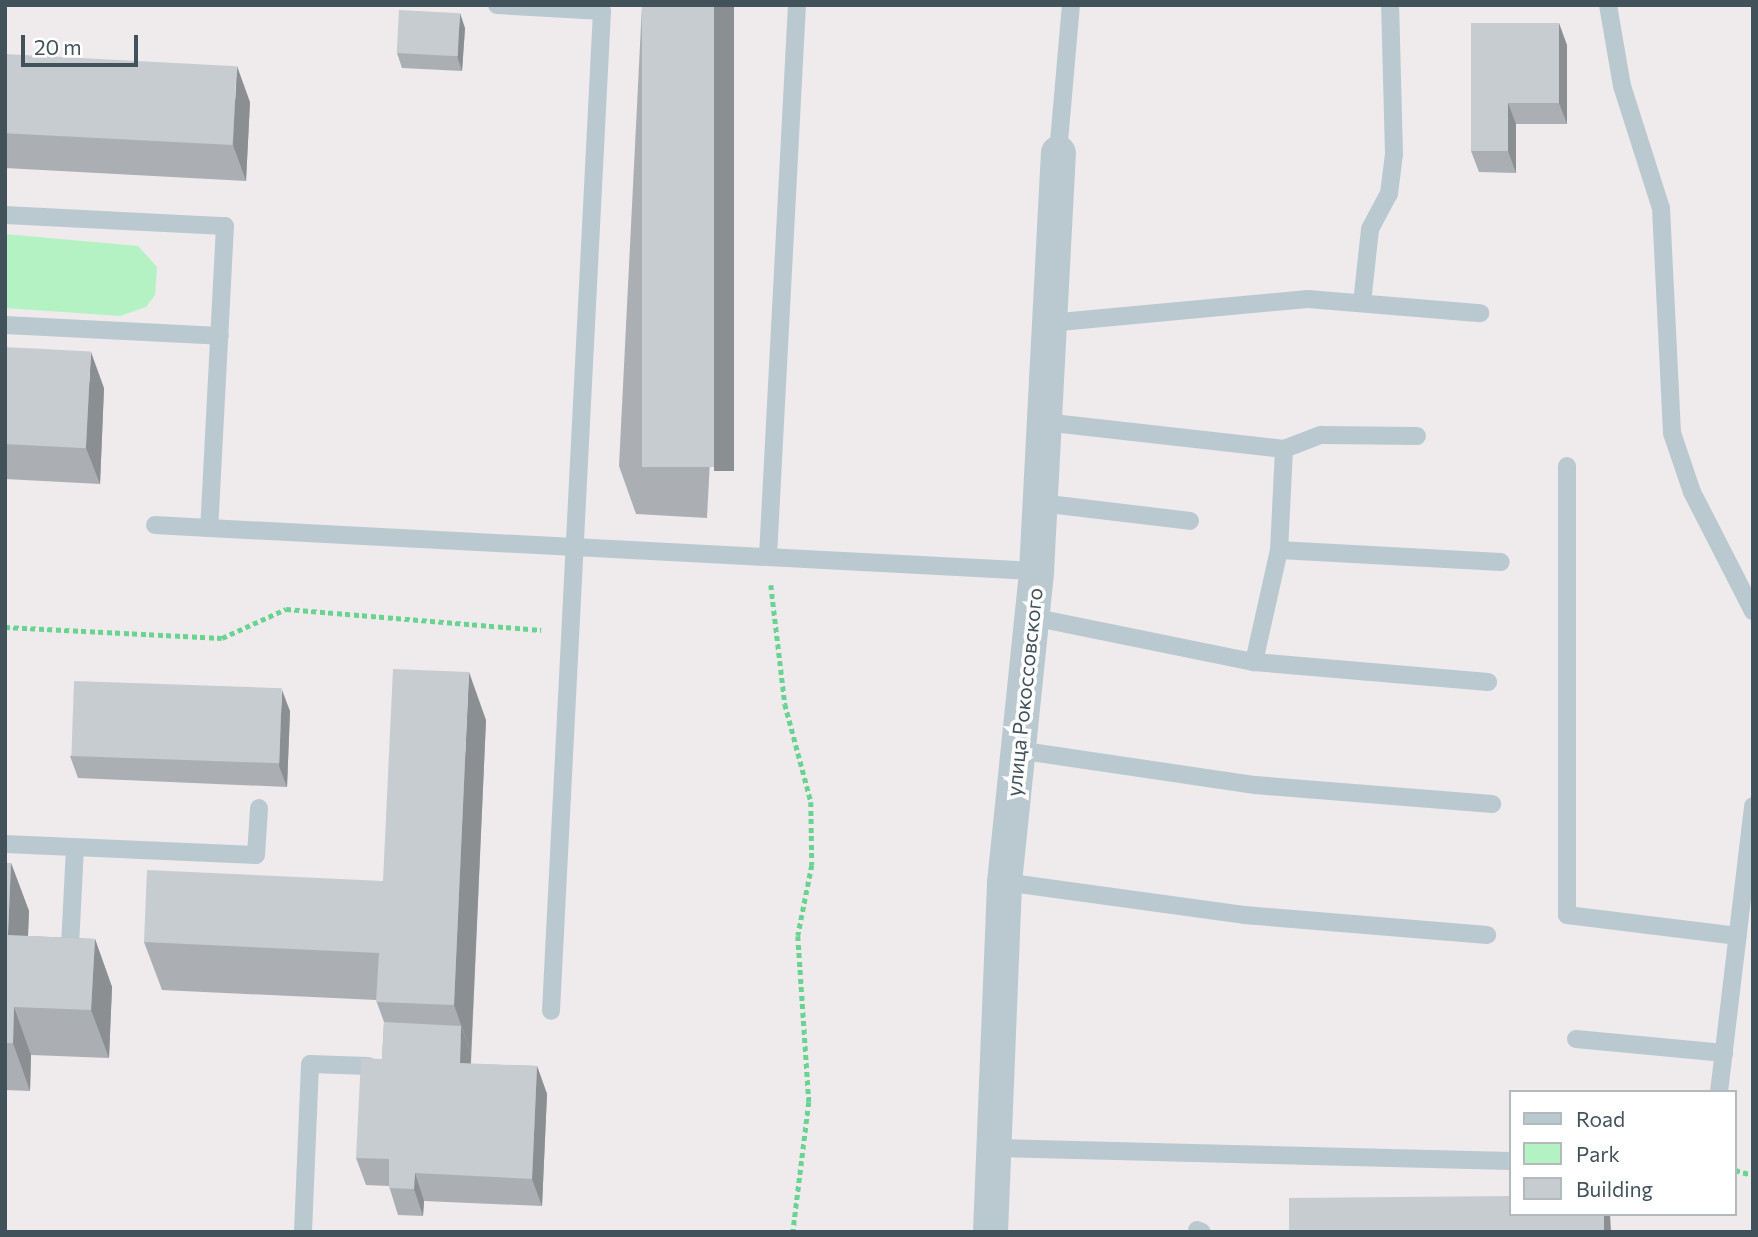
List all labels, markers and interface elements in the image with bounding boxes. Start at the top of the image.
scale bar [24,21,142,65]
text: 20 m [34,34,82,59]
street label: улица Рокоссовского [1001,586,1047,798]
legend [1510,1090,1737,1216]
text: Road [1576,1106,1625,1131]
text: Park [1576,1141,1620,1166]
text: Building [1576,1176,1653,1201]

